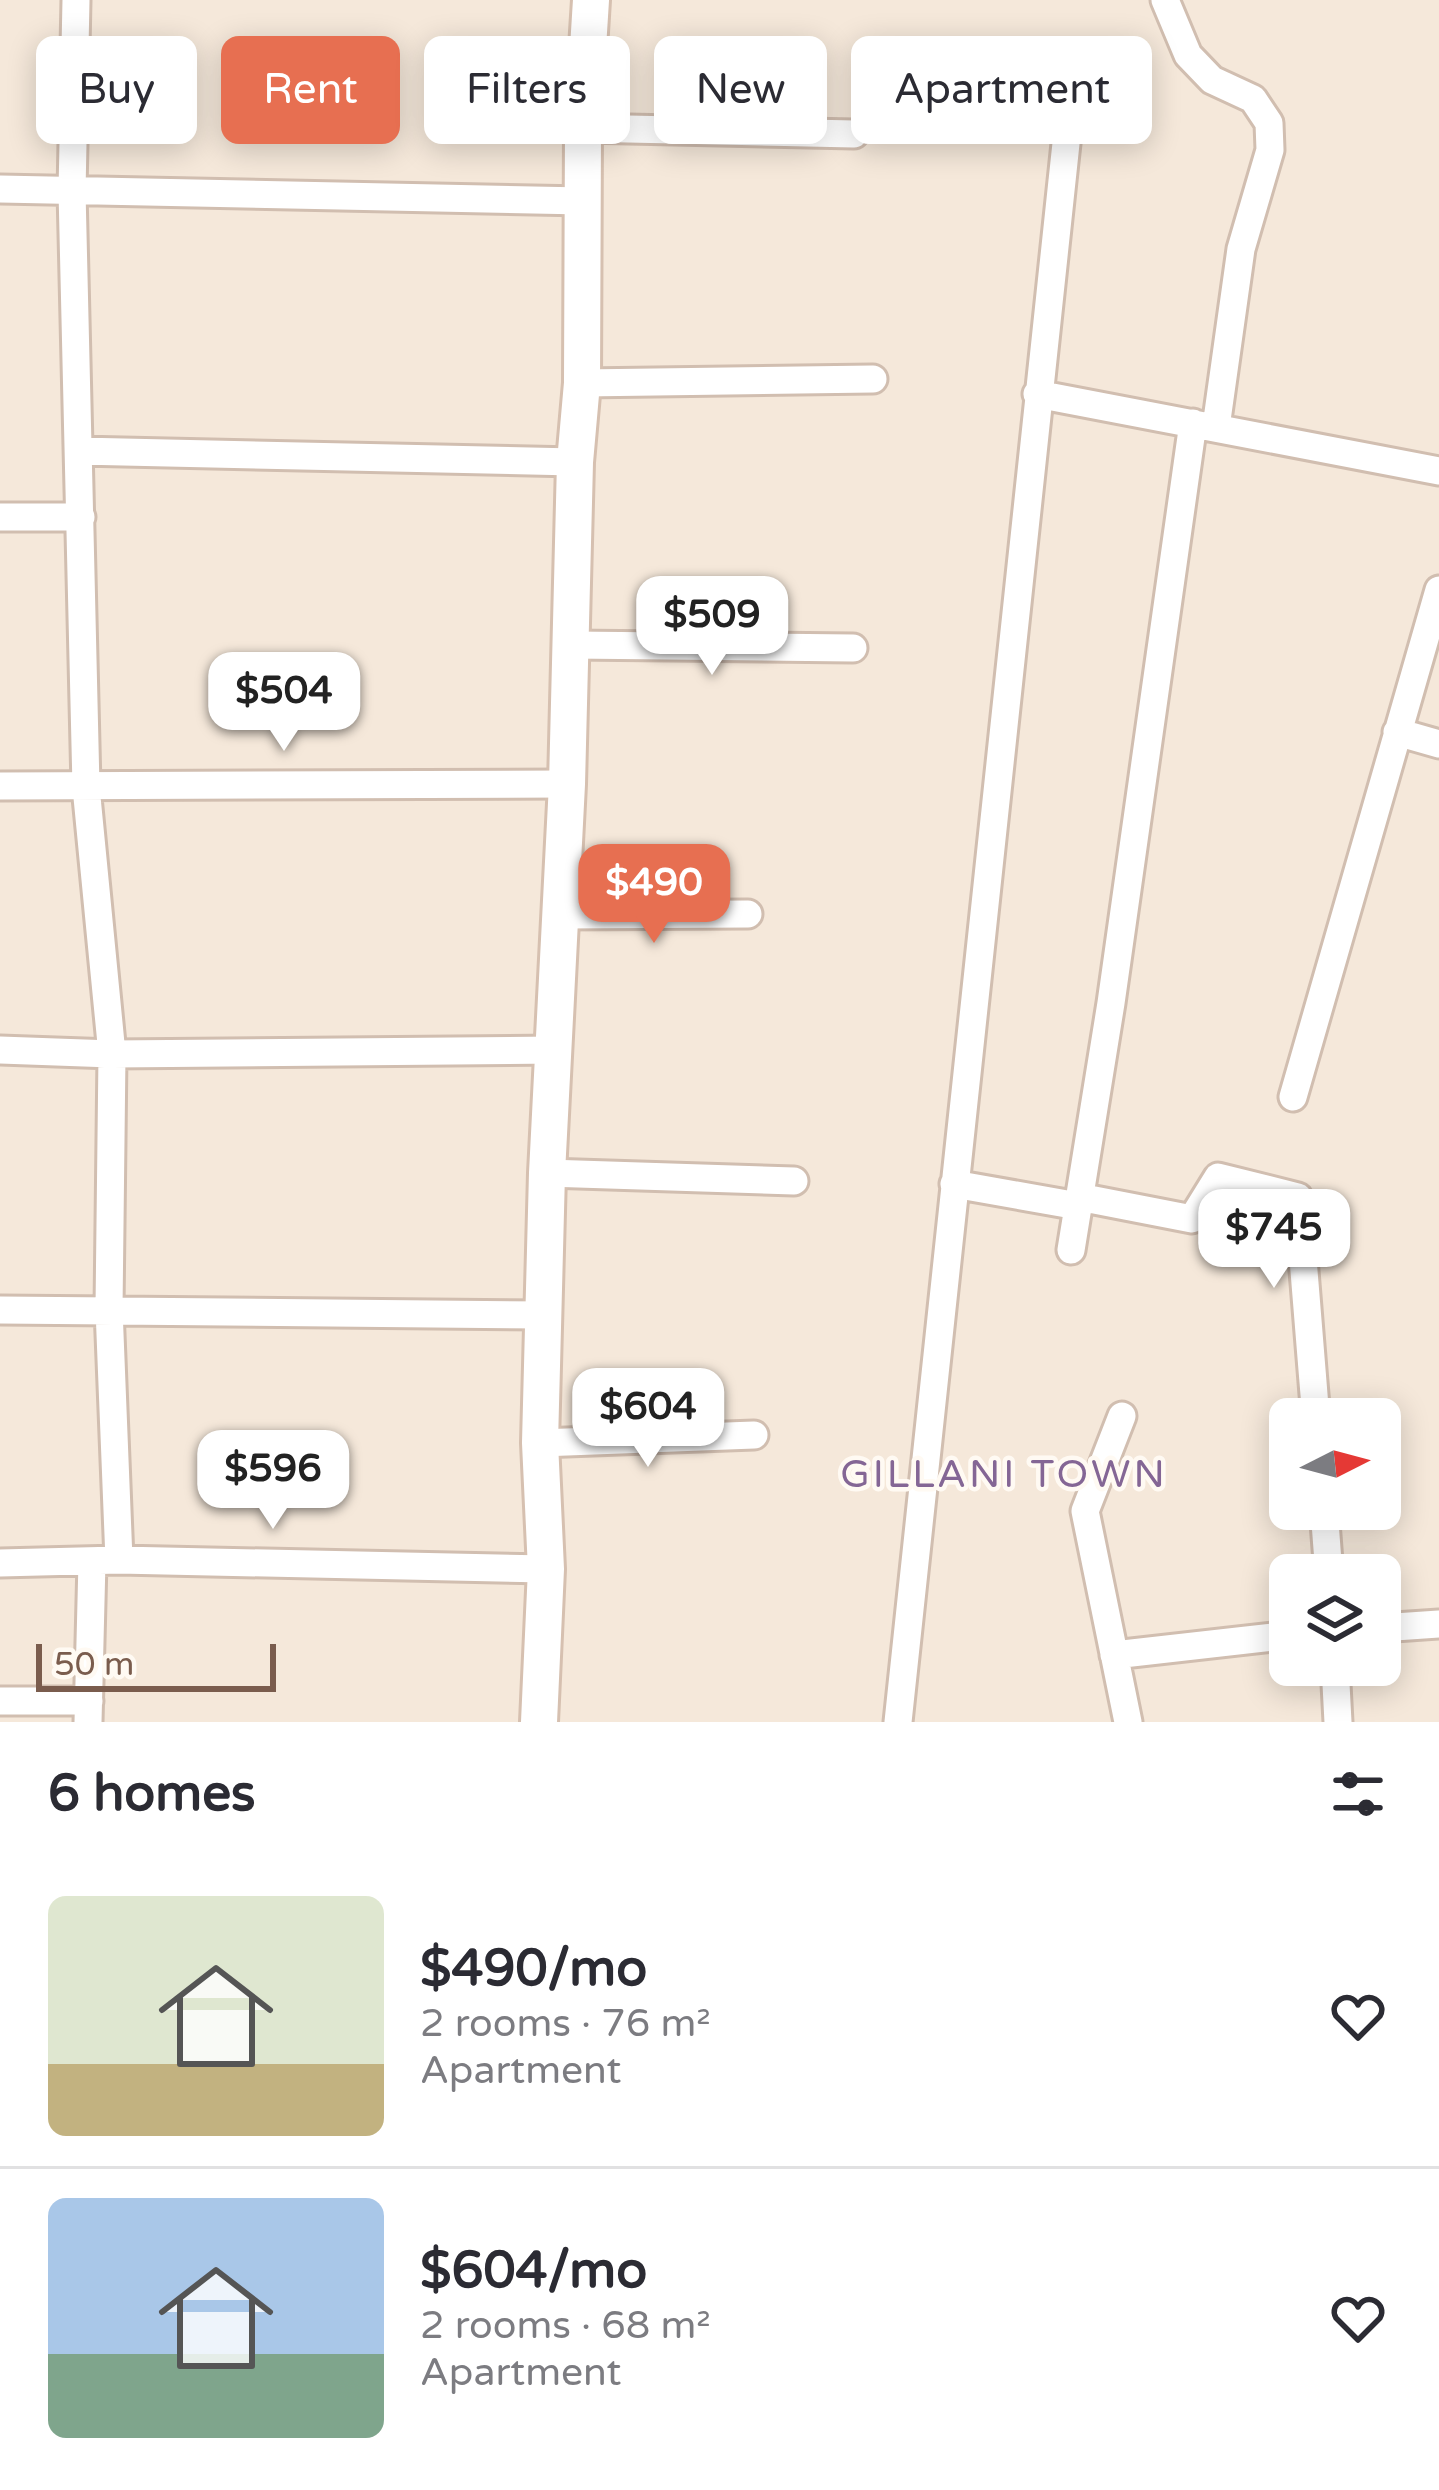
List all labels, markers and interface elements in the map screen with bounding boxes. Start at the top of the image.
chip: Buy [36,36,197,144]
chip: Rent [221,36,400,144]
chip: Filters [424,36,630,144]
chip: New [654,36,827,144]
chip: Apartment [851,36,1152,144]
pin: $509 [641,576,783,678]
text: $509 [663,591,761,638]
pin: $504 [213,652,355,754]
text: $504 [235,667,333,714]
pin: $490 [583,844,725,946]
text: $490 [605,859,703,906]
pin: $745 [1203,1189,1345,1291]
text: $745 [1225,1204,1323,1251]
pin: $604 [577,1368,719,1470]
text: $604 [599,1383,697,1430]
north arrow [1269,1398,1401,1530]
map controls [1269,1398,1401,1686]
pin: $596 [202,1430,344,1532]
text: $596 [224,1445,322,1492]
district label: GILLANI TOWN [840,1451,1168,1498]
button: layers [1269,1554,1401,1686]
scale bar [36,1638,276,1691]
text: 50 m [54,1645,134,1684]
icon: filters [1325,1761,1391,1827]
text: 6 homes [48,1763,256,1825]
text: $490/mo [420,1938,647,2000]
icon: home [144,1944,288,2088]
icon: heart [1325,1983,1391,2049]
text: 2 rooms · 76 m² [420,2000,711,2047]
text: Apartment [420,2047,621,2094]
text: $604/mo [420,2240,647,2302]
icon: home [144,2246,288,2390]
icon: heart [1325,2285,1391,2351]
text: 2 rooms · 68 m² [420,2302,711,2349]
text: Apartment [420,2349,621,2396]

